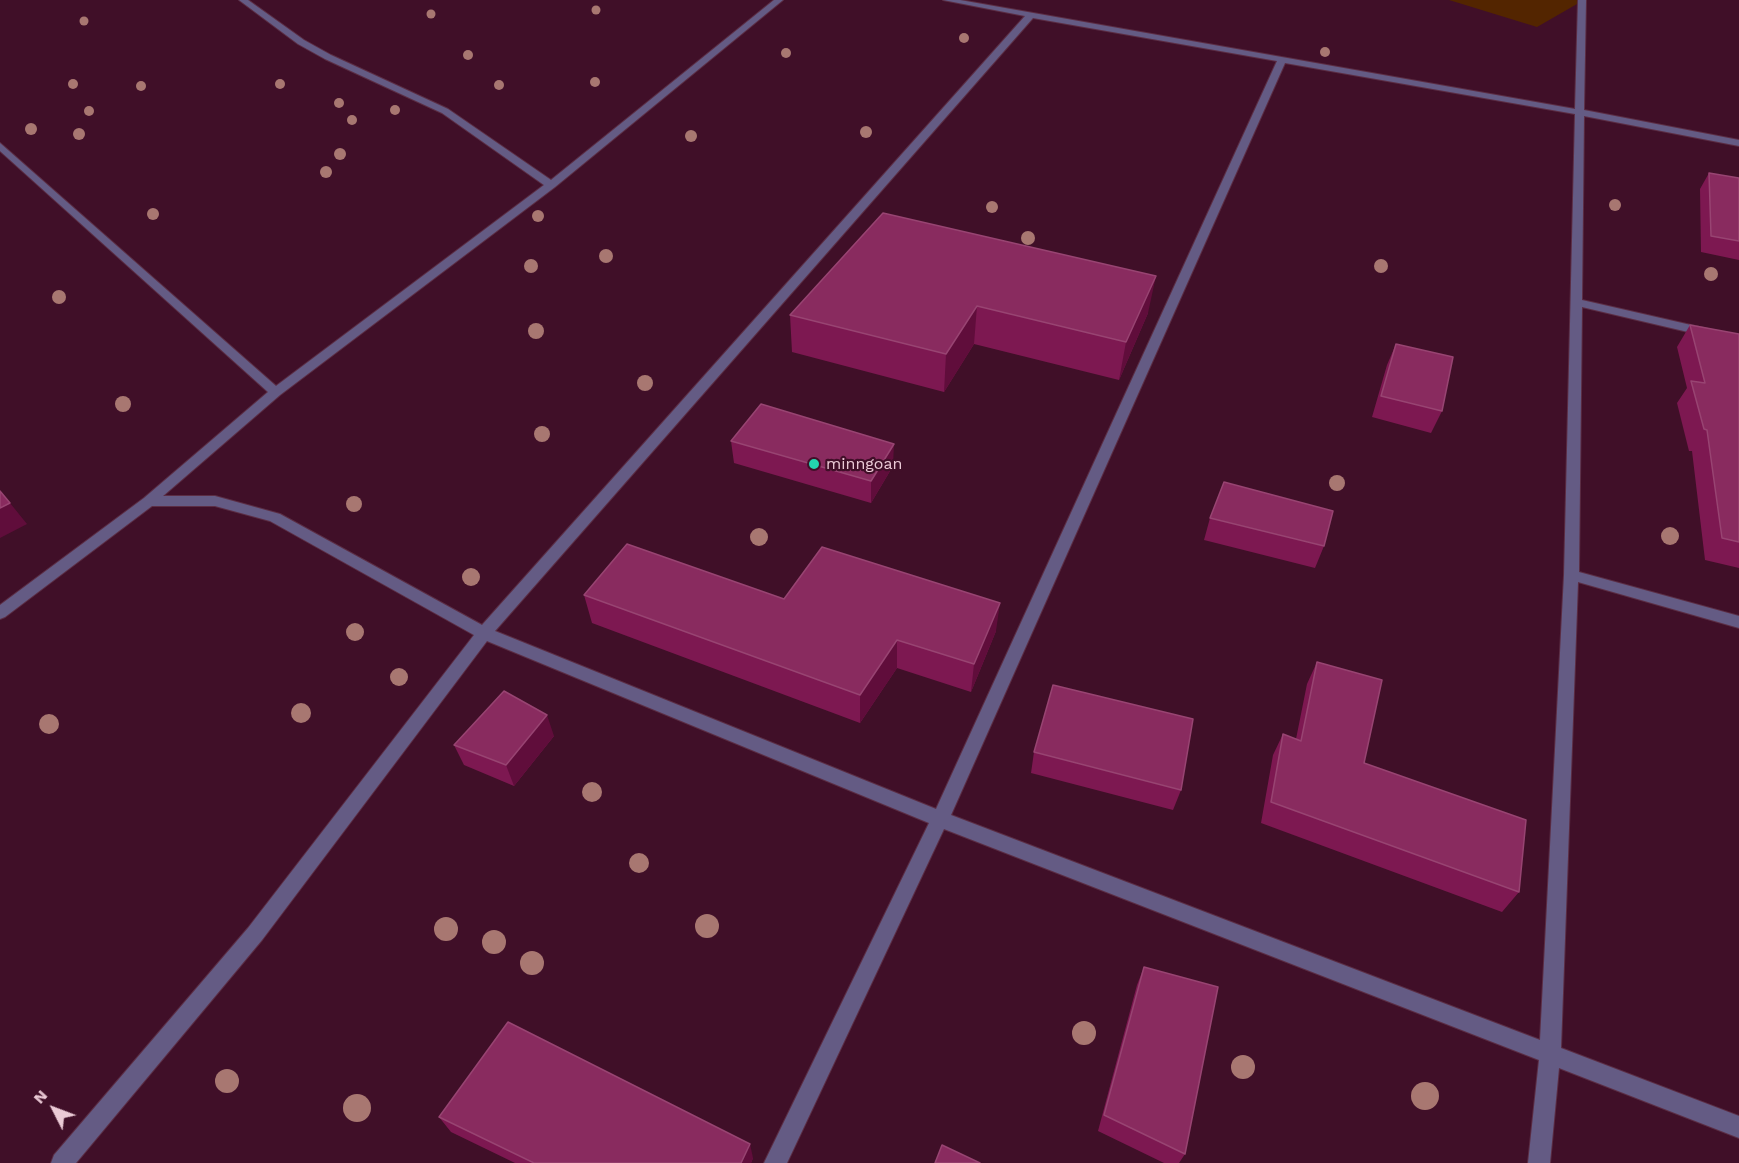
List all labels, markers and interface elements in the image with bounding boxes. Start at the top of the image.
place label: minngoan [826,454,902,474]
marker: minngoan [807,457,821,471]
north arrow [24,1079,84,1139]
text: N [29,1086,51,1107]

